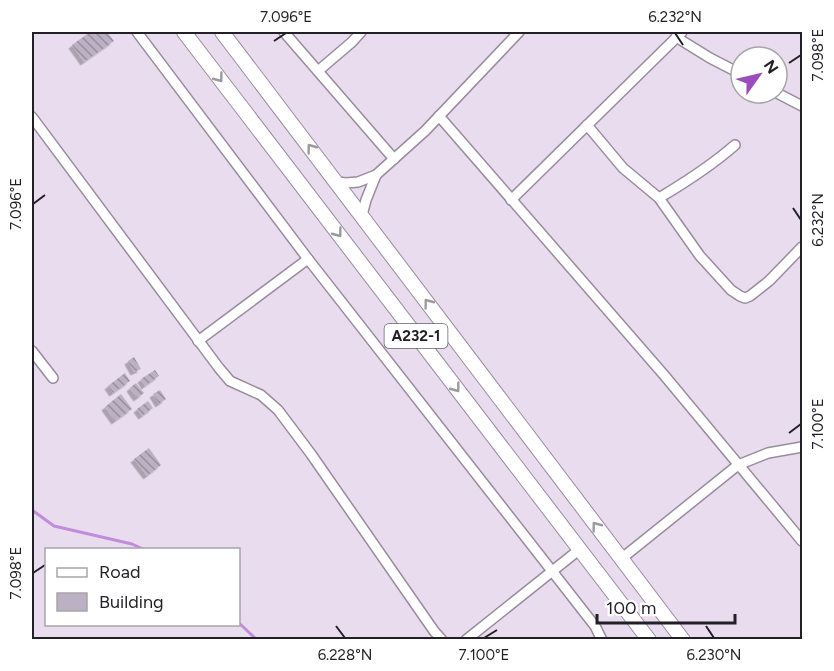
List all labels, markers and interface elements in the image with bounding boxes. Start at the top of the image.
text: 7.096°E [260,8,312,26]
text: 6.232°N [648,8,702,26]
text: 7.098°E [809,29,827,81]
north arrow [729,45,789,105]
text: N [760,56,782,77]
one-way arrow [212,72,223,83]
one-way arrow [307,144,318,155]
text: 7.096°E [7,178,25,230]
text: 6.232°N [809,193,827,247]
one-way arrow [331,227,342,238]
one-way arrow [425,299,436,310]
road number: A232-1 [384,324,448,348]
one-way arrow [449,381,460,392]
text: 7.100°E [809,398,827,450]
one-way arrow [593,522,604,533]
text: 7.098°E [7,547,25,599]
legend [45,548,240,626]
text: Road [99,561,140,583]
scale bar [597,587,735,625]
text: Building [99,591,164,613]
text: 100 m [606,597,656,619]
text: 6.228°N [318,646,372,664]
text: 7.100°E [458,646,510,664]
text: 6.230°N [687,646,741,664]

